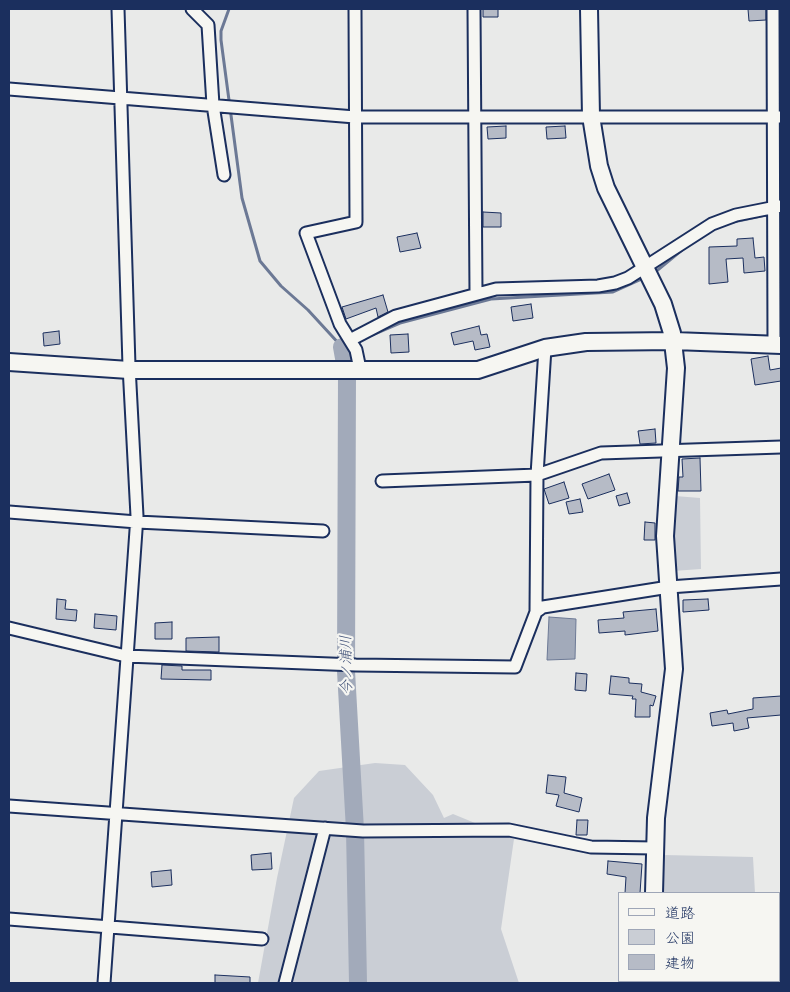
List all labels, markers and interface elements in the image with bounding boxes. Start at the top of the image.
water label: 今ノ浦川 [337,635,357,695]
legend [618,892,780,982]
text: 道路 [665,904,695,923]
text: 公園 [665,929,695,948]
text: 建物 [665,954,695,973]

